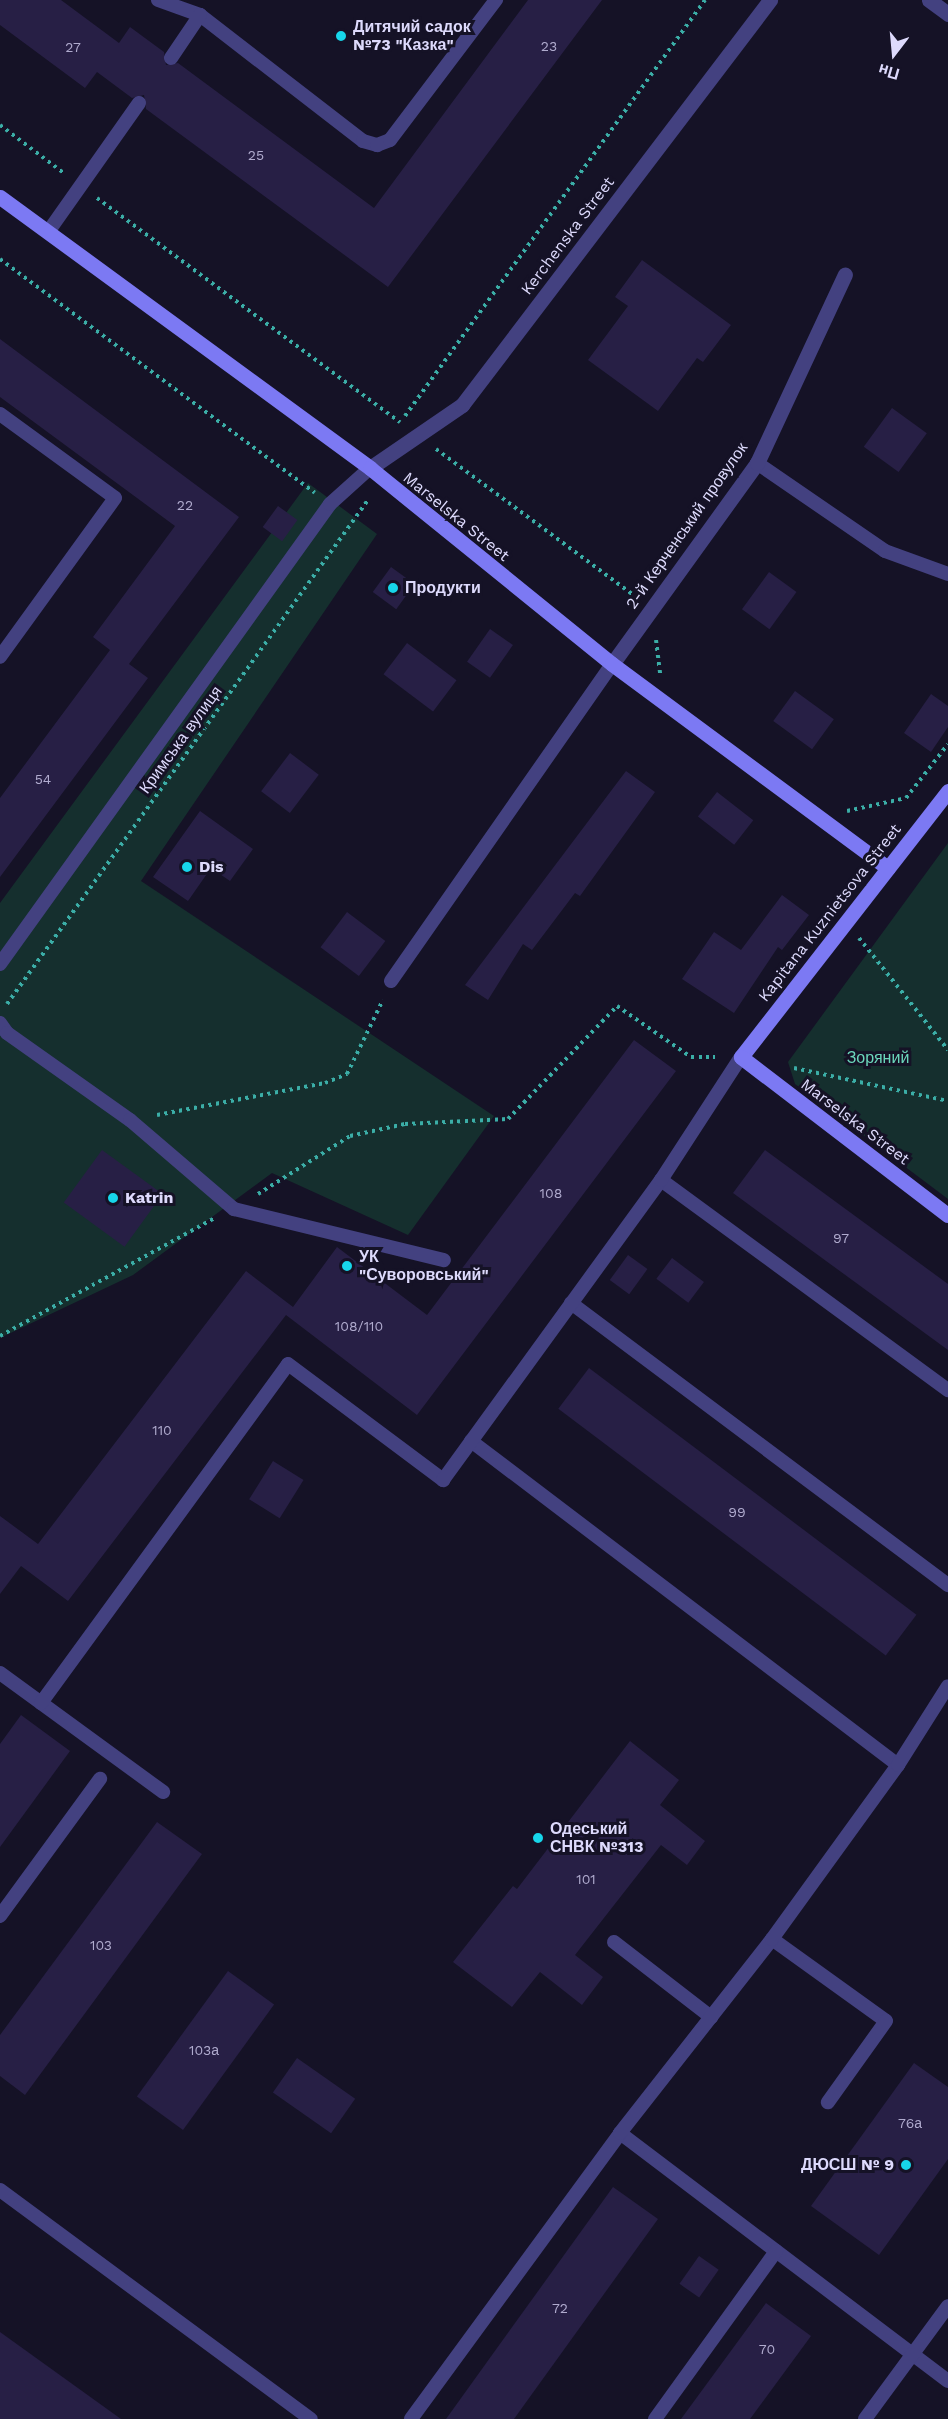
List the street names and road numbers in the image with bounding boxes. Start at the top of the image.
street label: Kerchenska Street [517,173,619,299]
street label: 2-й Керченський провулок [622,439,752,613]
street label: Marselska Street [399,468,513,566]
street label: Кримська вулиця [136,683,226,797]
street label: Kapitana Kuznietsova Street [754,820,906,1006]
street label: Marselska Street [797,1075,913,1169]

